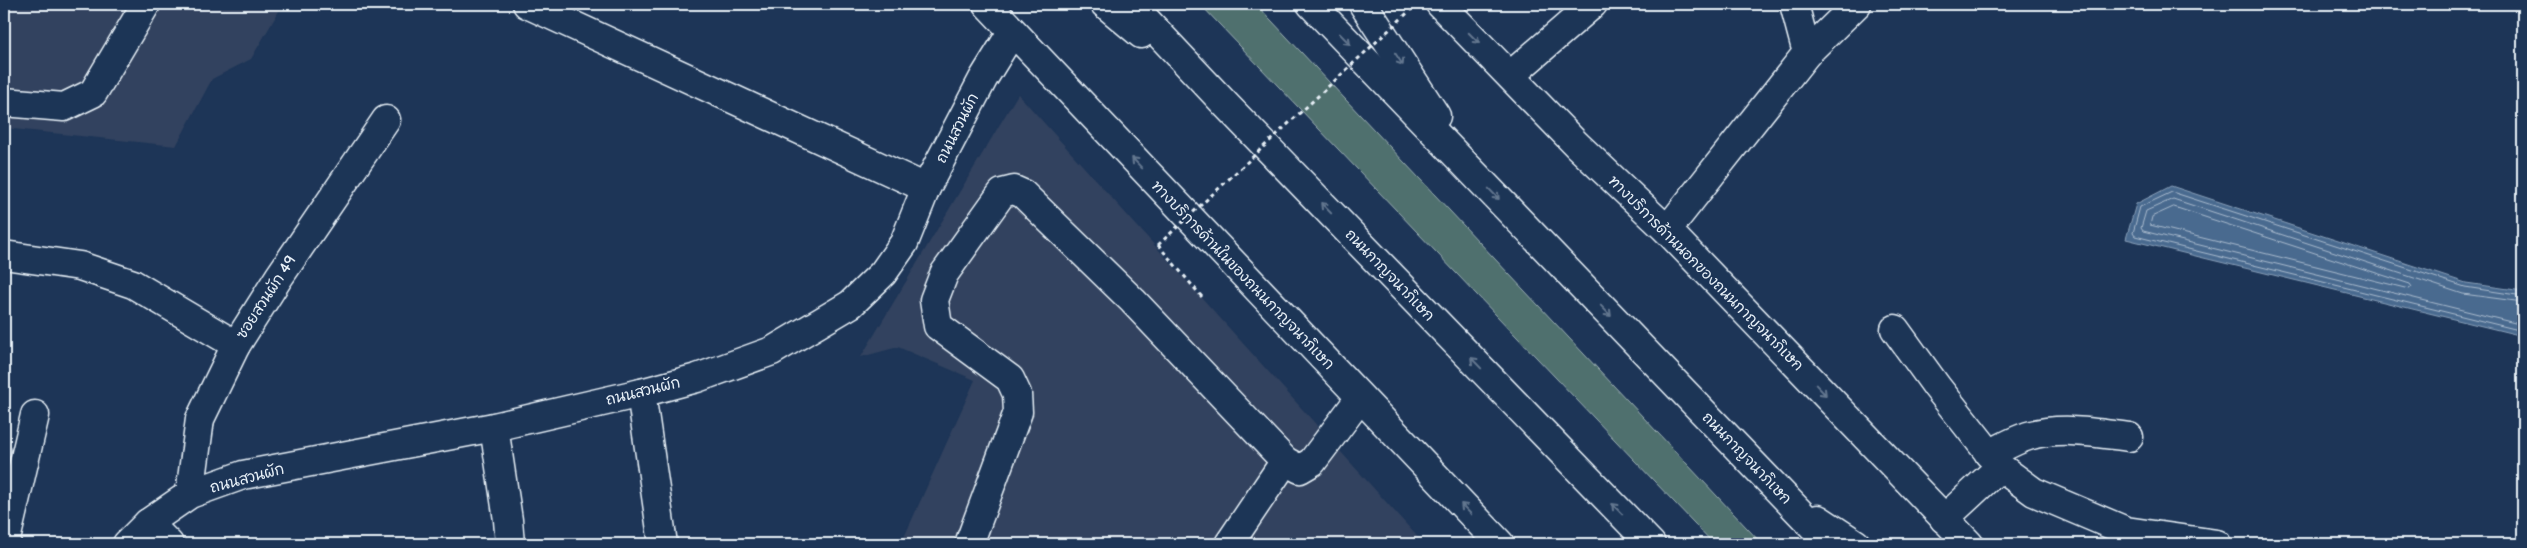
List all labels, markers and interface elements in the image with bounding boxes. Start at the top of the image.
one-way arrow [1468,32,1480,45]
one-way arrow [1339,33,1351,45]
one-way arrow [1395,52,1405,66]
street label: ถนนสวนผัก [932,90,983,166]
one-way arrow [1131,157,1143,170]
street label: ทางบริการด้านนอกของถนนกาญจนาภิเษก [1604,171,1808,375]
street label: ทางบริการด้านในของถนนกาญจนาภิเษก [1147,176,1339,374]
one-way arrow [1488,188,1500,200]
one-way arrow [1320,202,1332,215]
street label: ถนนกาญจนาภิเษก [1341,225,1438,325]
street label: ซอยสวนผัก 49 [232,252,301,343]
one-way arrow [1600,305,1612,317]
one-way arrow [1470,357,1482,369]
street label: ถนนสวนผัก [604,373,682,410]
one-way arrow [1815,384,1827,396]
street label: ถนนกาญจนาภิเษก [1698,408,1795,508]
street label: ถนนสวนผัก [208,459,286,498]
one-way arrow [1460,503,1472,515]
one-way arrow [1611,503,1623,516]

